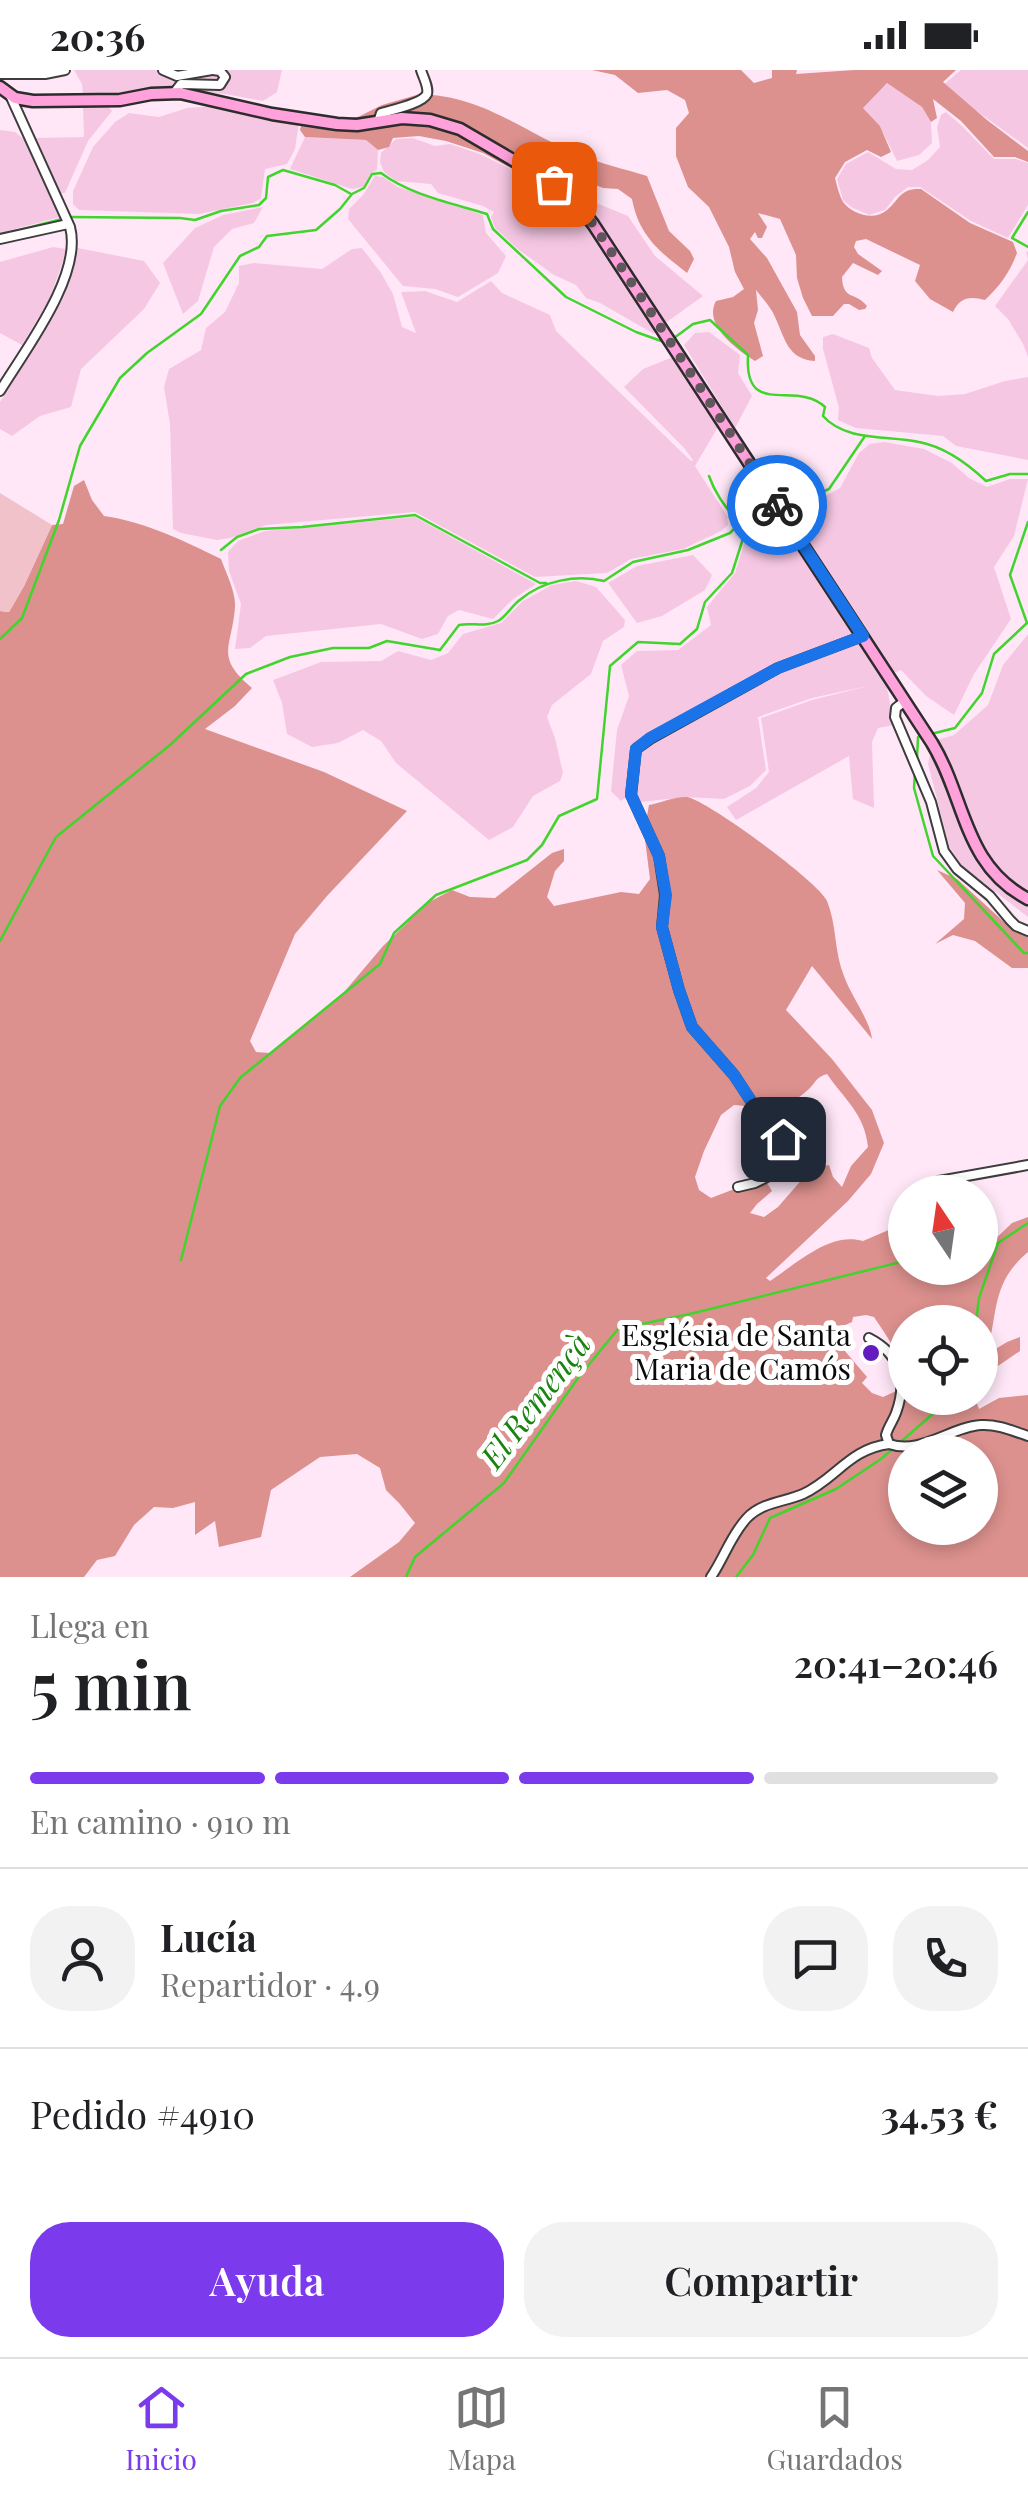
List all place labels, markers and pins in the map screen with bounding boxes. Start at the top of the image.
pin [512,142,597,227]
pin [741,1097,826,1182]
place label: Església de Santa Maria de Camós [621,1314,851,1388]
marker: Església de Santa Maria de Camós [860,1342,882,1364]

